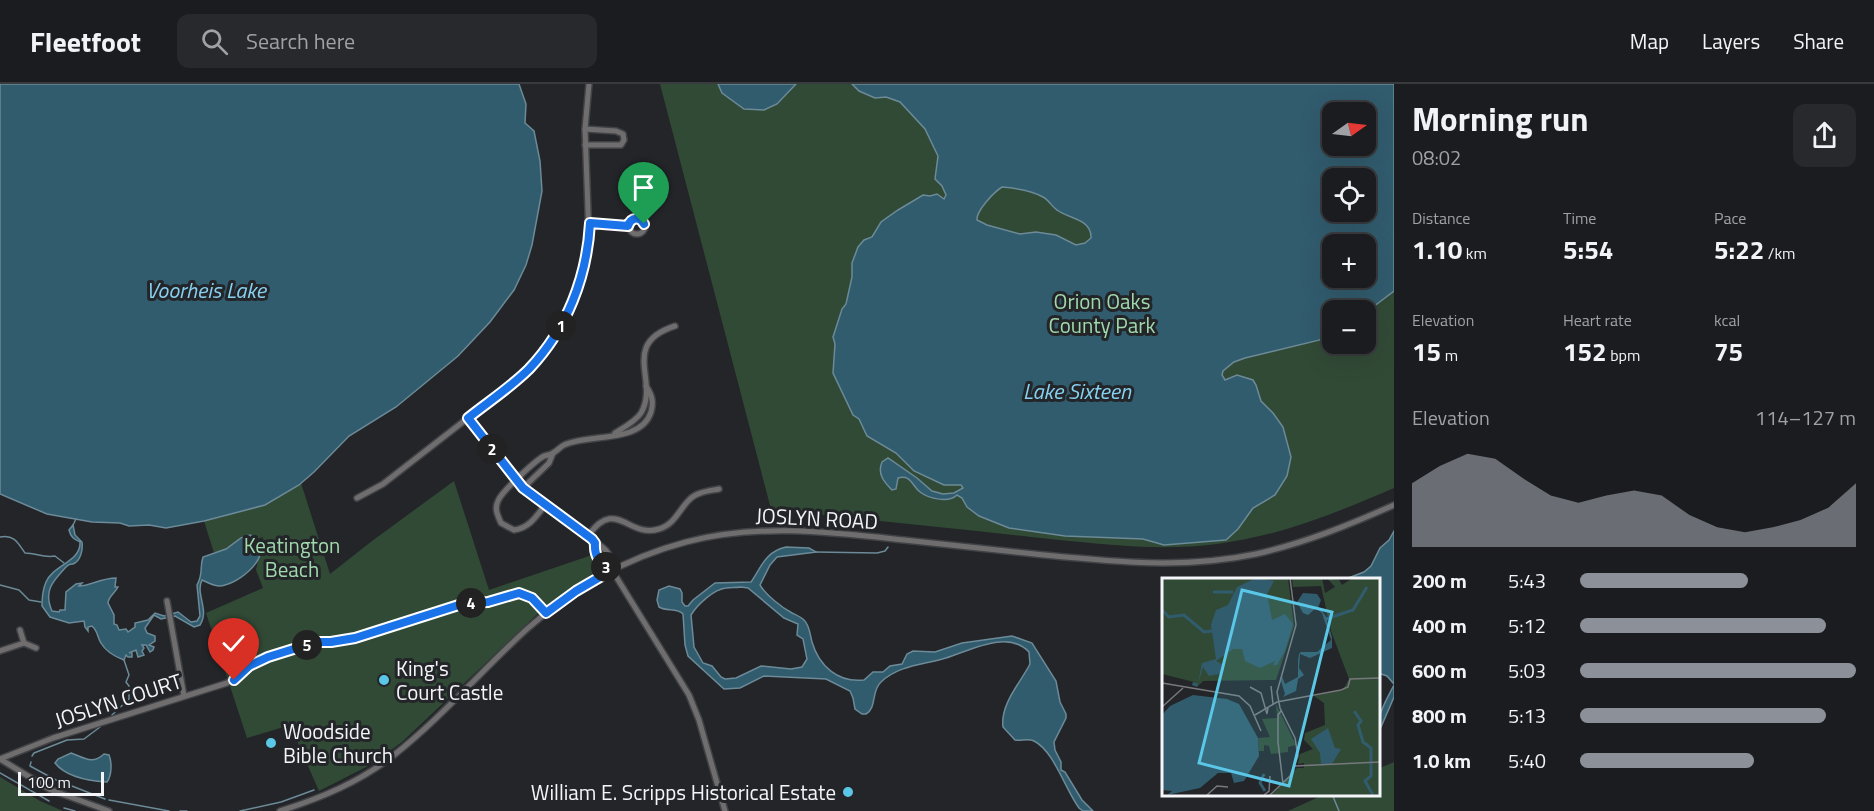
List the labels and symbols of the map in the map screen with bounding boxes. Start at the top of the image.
north arrow [1322,102,1376,156]
pin [618,162,669,224]
water label: Voorheis Lake [146,273,268,307]
park label: Orion Oaks County Park [1049,285,1156,341]
pin: 1 [546,311,576,341]
water label: Lake Sixteen [1023,374,1132,408]
pin: 2 [477,434,507,464]
street label: JOSLYN ROAD [755,499,879,537]
park label: Keatington Beach [244,529,340,585]
pin: 3 [591,552,621,582]
inset map [1162,578,1379,796]
pin: 4 [456,588,486,618]
pin [208,618,259,680]
pin: 5 [292,630,322,660]
place label: King's Court Castle [396,652,503,708]
street label: JOSLYN COURT [50,664,186,736]
marker: King's Court Castle [377,673,391,687]
place label: Woodside Bible Church [283,715,393,771]
marker: Woodside Bible Church [264,736,278,750]
scale bar [18,769,104,796]
place label: William E. Scripps Historical Estate [531,776,836,808]
marker: William E. Scripps Historical Estate [841,785,855,799]

